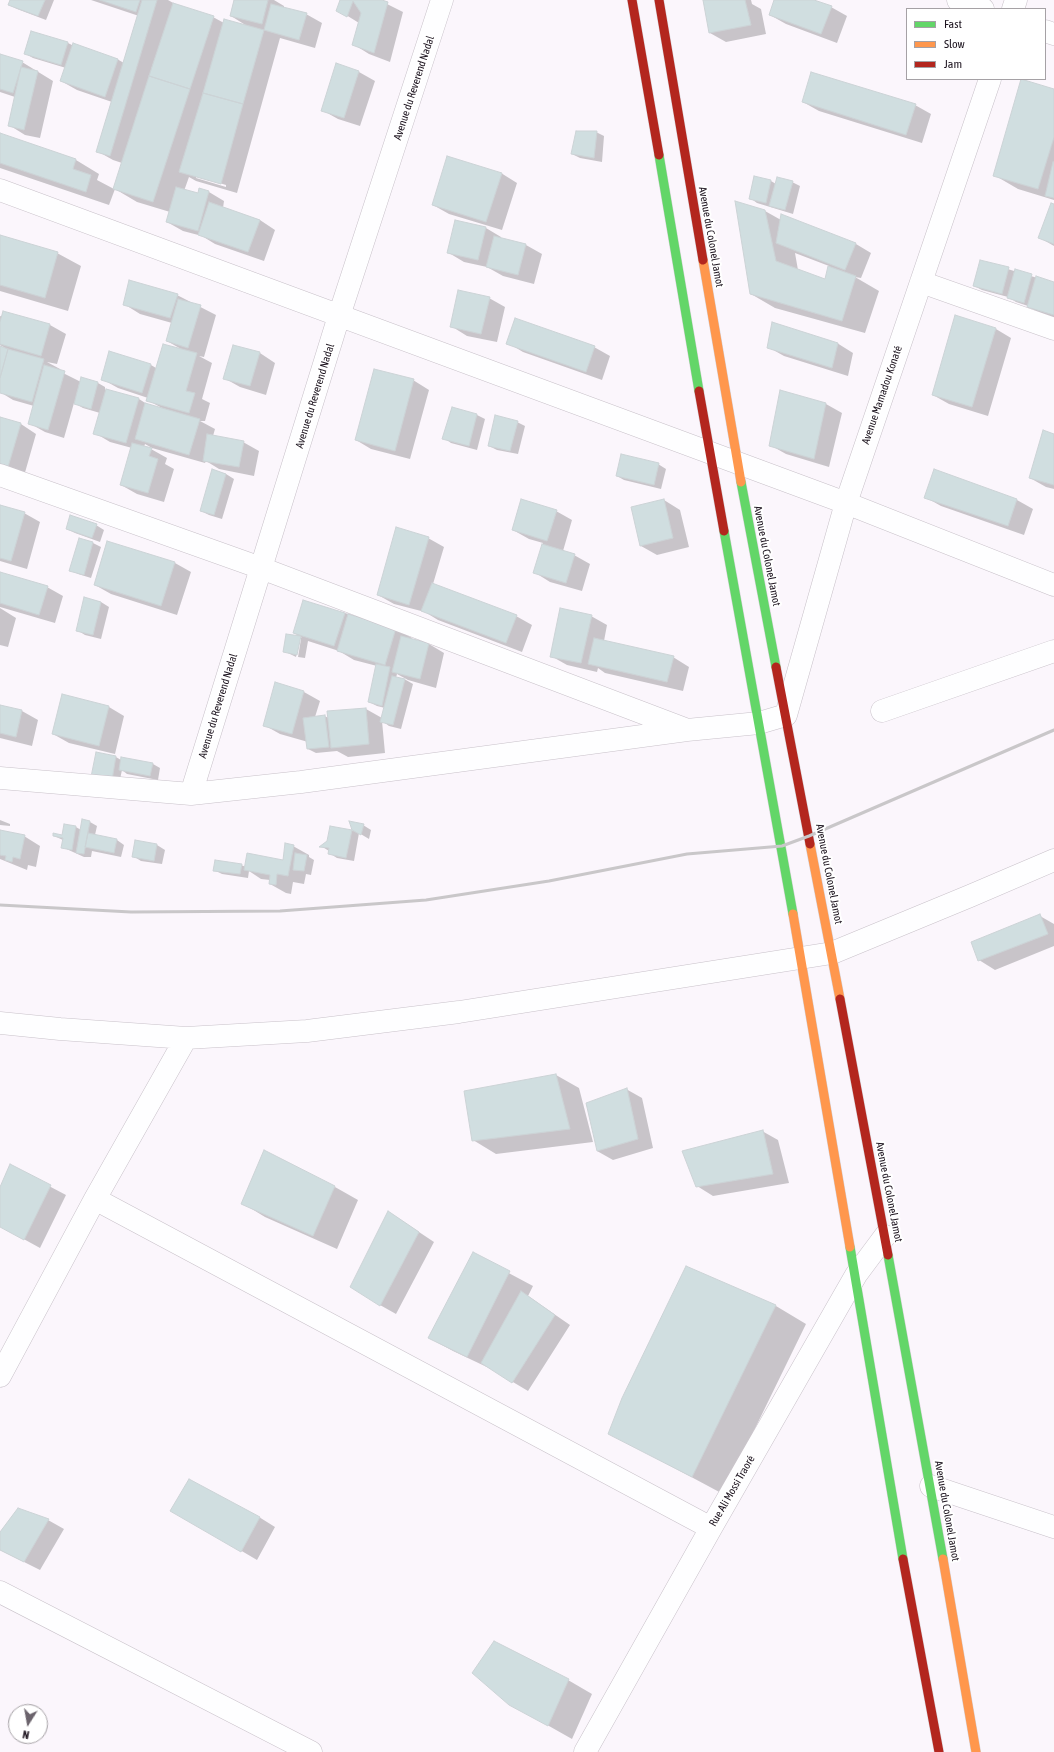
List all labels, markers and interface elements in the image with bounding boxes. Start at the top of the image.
legend [906,8,1046,80]
text: Fast [944,17,962,31]
street label: Avenue du Reverend Nadal [391,34,437,142]
text: Slow [944,37,965,51]
text: Jam [944,57,962,71]
street label: Avenue du Colonel Jamot [696,186,726,288]
street label: Avenue du Reverend Nadal [293,342,337,450]
street label: Avenue Mamadou Konaté [859,344,905,446]
street label: Avenue du Colonel Jamot [751,505,783,607]
street label: Avenue du Reverend Nadal [196,652,240,760]
street label: Avenue du Colonel Jamot [813,823,845,925]
street label: Avenue du Colonel Jamot [873,1141,905,1243]
street label: Rue Ali Mossi Traoré [706,1453,758,1529]
street label: Avenue du Colonel Jamot [932,1460,962,1562]
north arrow [8,1704,48,1744]
text: N [22,1728,30,1741]

